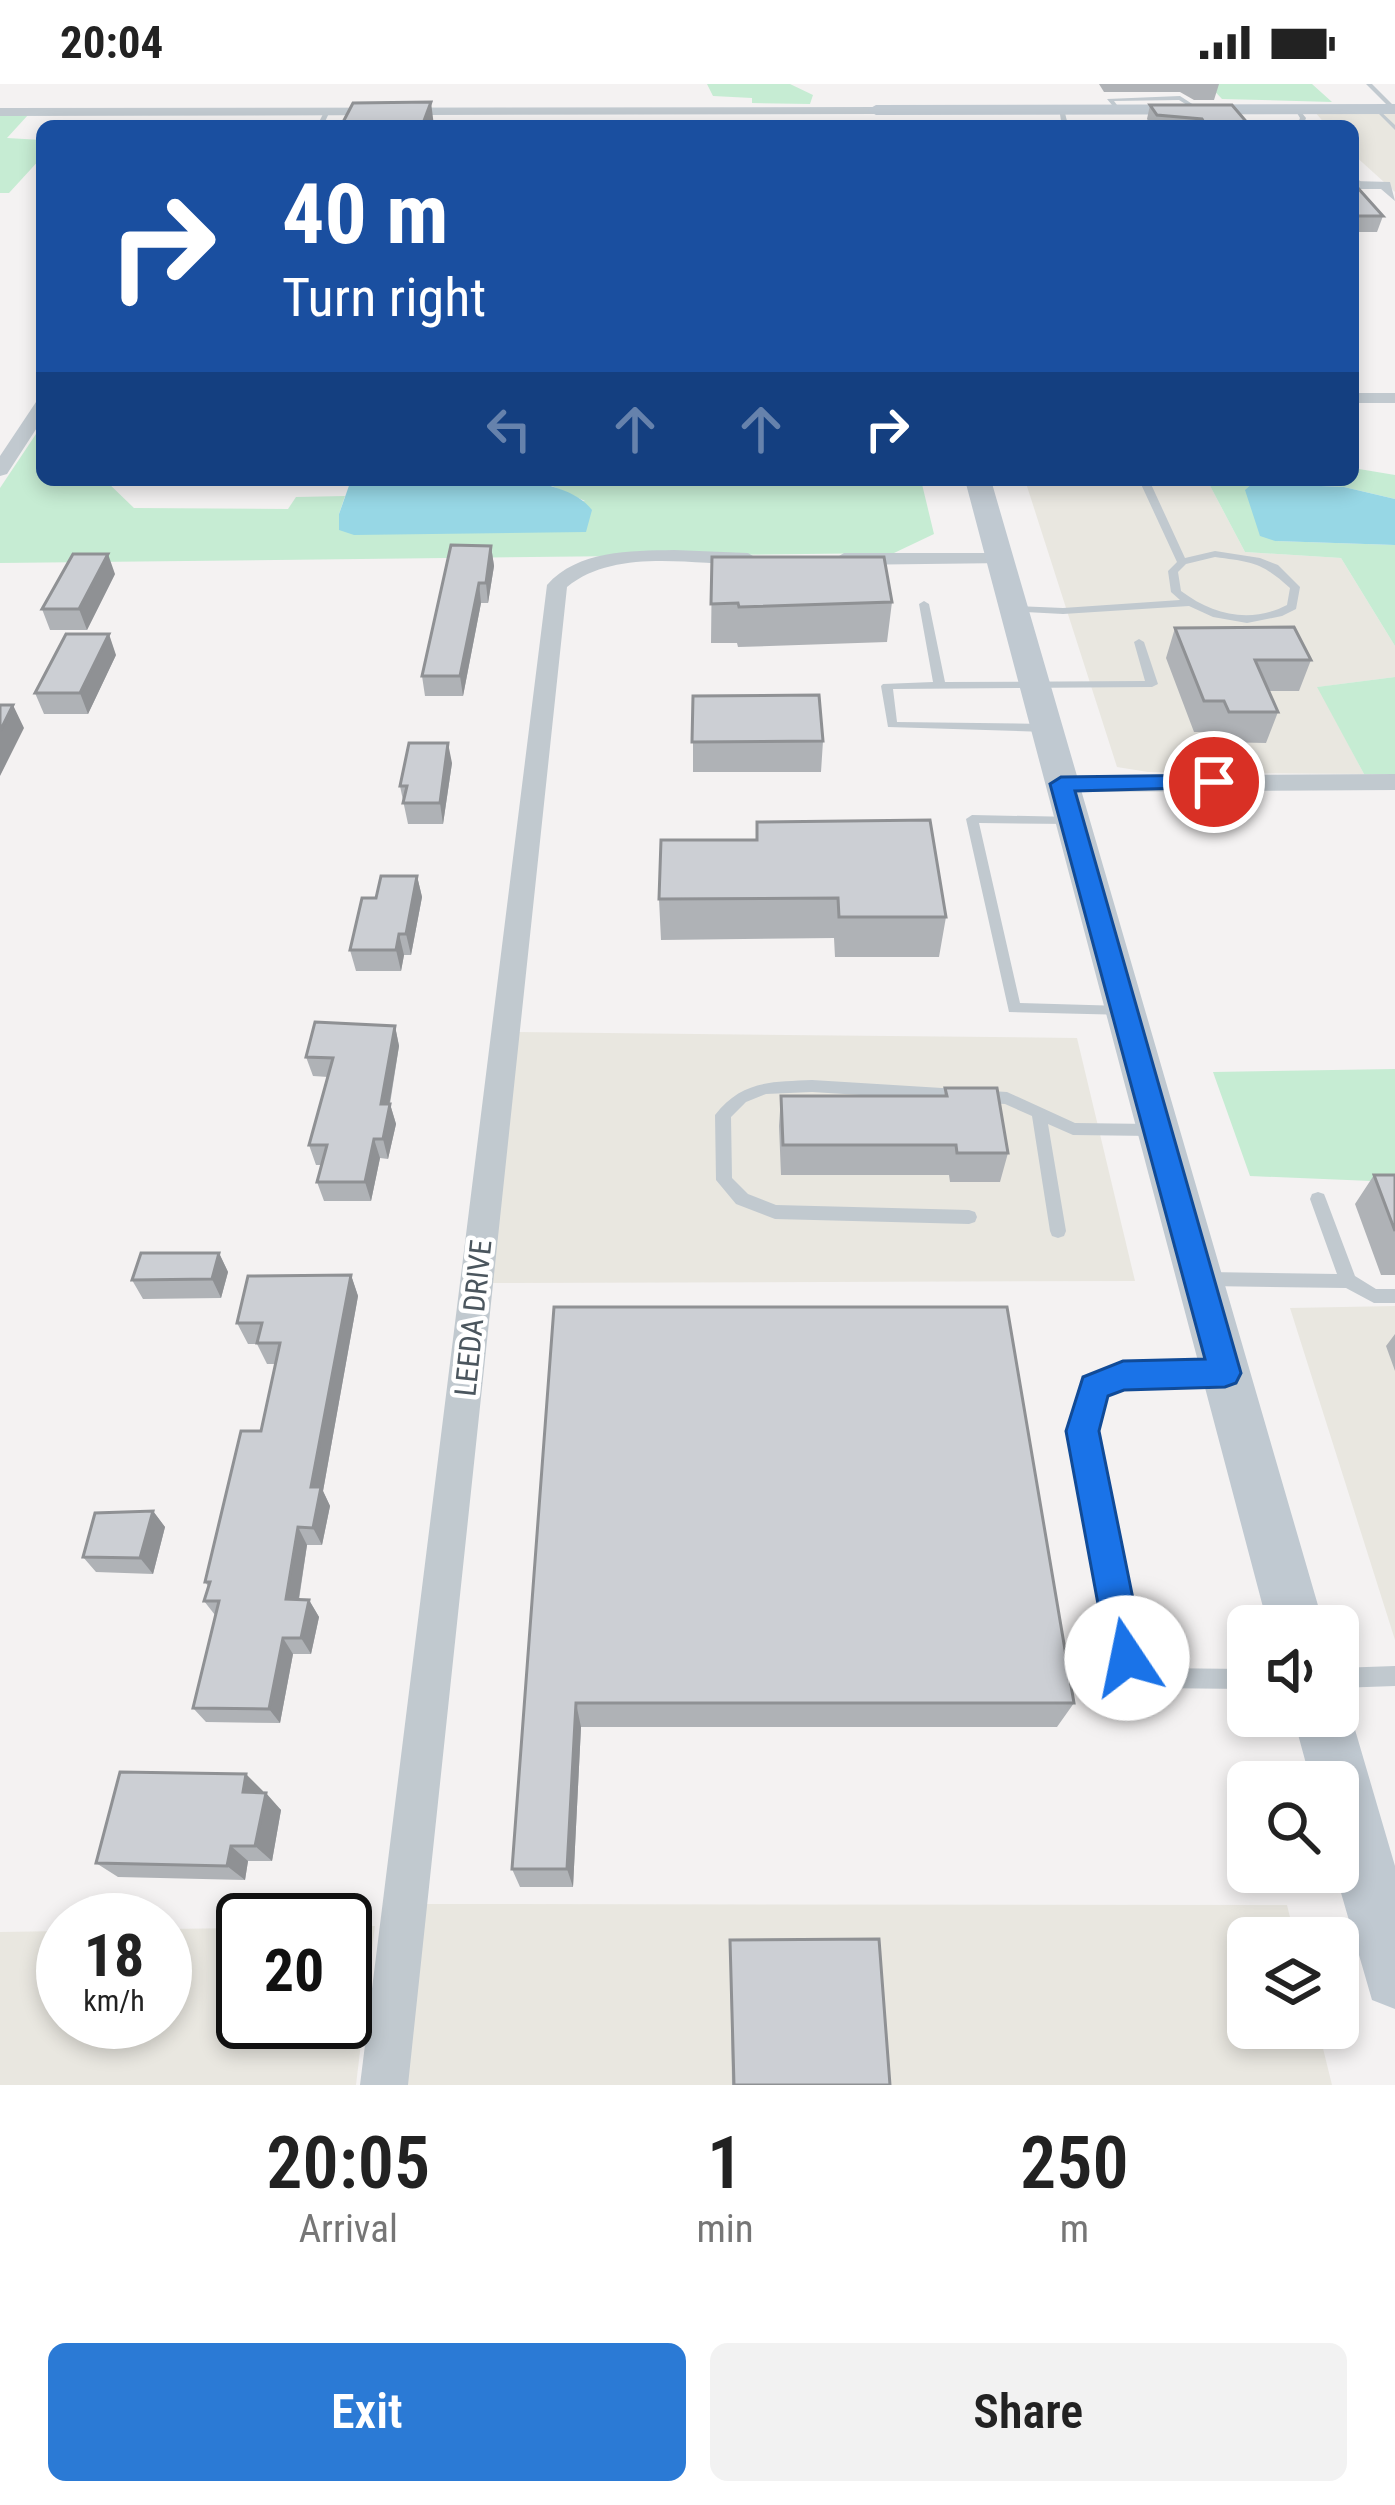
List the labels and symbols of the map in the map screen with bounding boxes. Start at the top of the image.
pin [1163,731,1265,833]
street label: LEEDA DRIVE [447,1238,499,1398]
position arrow [1064,1595,1190,1721]
speed limit sign: 20 [216,1893,372,2049]

